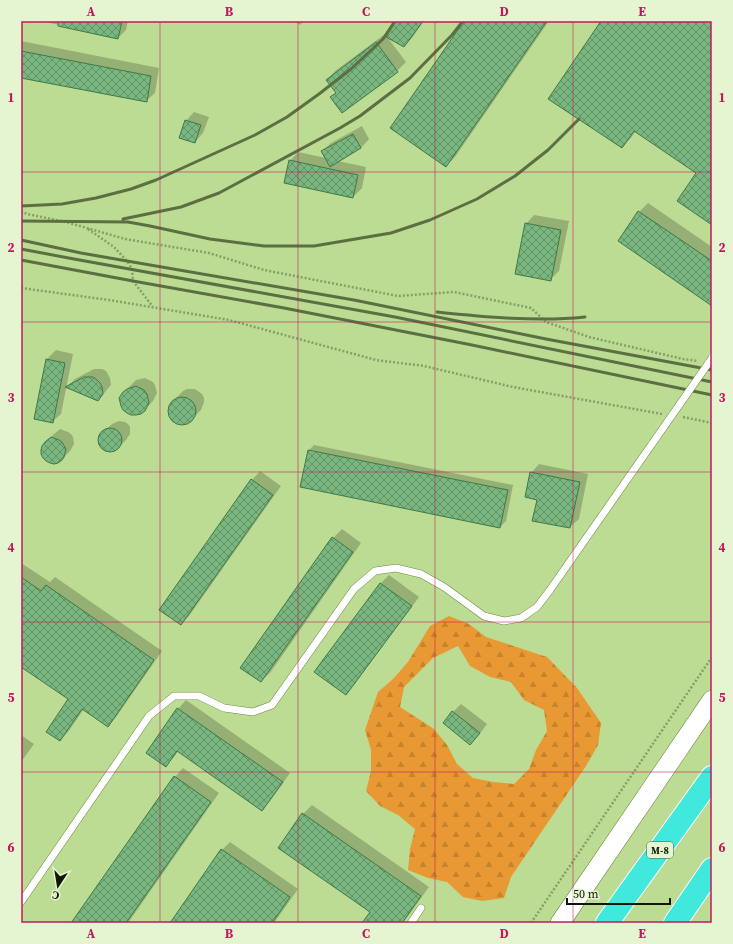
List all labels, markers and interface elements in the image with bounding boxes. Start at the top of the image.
text: A [87,3,96,20]
text: B [225,3,234,20]
text: C [362,3,370,20]
text: D [499,3,509,20]
text: E [638,3,646,20]
text: 1 [7,89,15,106]
text: 1 [718,89,726,106]
text: 2 [7,239,15,256]
text: 2 [718,239,726,256]
text: 3 [7,389,15,406]
text: 3 [718,389,726,406]
text: 4 [7,539,15,556]
text: 4 [718,539,726,556]
text: 5 [7,689,15,706]
text: 5 [718,689,726,706]
text: 6 [7,839,15,856]
text: 6 [718,839,726,856]
road number: М-8 [647,842,673,858]
north arrow [38,866,78,906]
scale bar [567,880,670,906]
text: 50 m [573,886,599,902]
text: С [51,887,61,903]
text: A [87,925,96,942]
text: B [225,925,234,942]
text: C [362,925,370,942]
text: D [499,925,509,942]
text: E [638,925,646,942]

